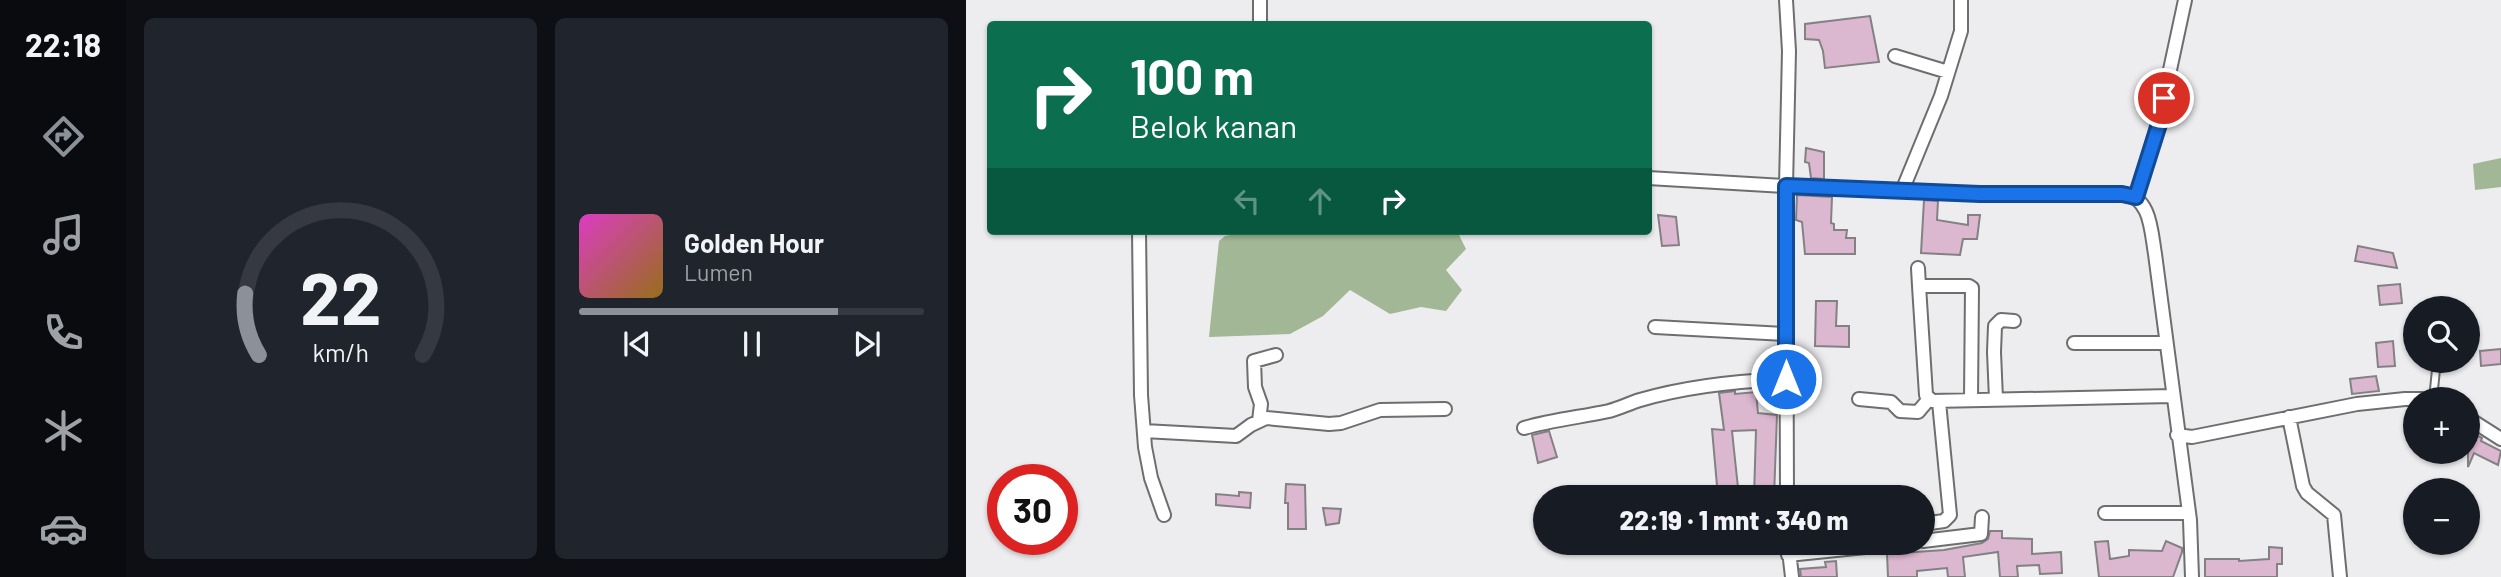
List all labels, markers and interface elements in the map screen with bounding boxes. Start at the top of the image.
text: 22:18 [25,25,101,63]
text: 100 m [1130,46,1254,105]
icon: right [1015,49,1106,140]
pin [2134,68,2194,128]
icon: arrive [2145,79,2183,117]
text: Belok kanan [1130,106,1297,144]
icon: directions [39,112,88,161]
icon: left [1228,182,1266,220]
icon: ahead [1301,182,1339,220]
icon: right [1374,182,1412,220]
icon: music [39,210,88,259]
text: Golden Hour [684,227,824,258]
text: 22 [300,252,381,340]
text: Lumen [684,258,753,286]
map controls [2403,296,2480,555]
button: search [2403,296,2480,373]
icon: phone [39,308,88,357]
icon: previous [618,325,656,363]
icon: pause [733,325,771,363]
icon: next [848,325,886,363]
text: km/h [312,336,369,366]
position arrow [1749,342,1823,416]
button: + [2403,387,2480,464]
icon: climate [39,406,88,455]
speed limit sign: 30 [987,464,1078,555]
button: − [2403,478,2480,555]
icon: car [39,504,88,553]
text: 22:19 · 1 mnt · 340 m [1620,504,1848,535]

